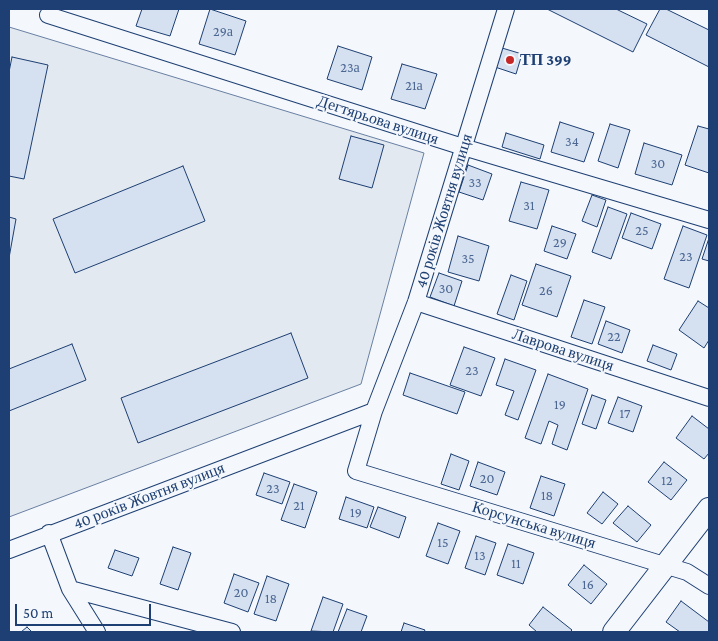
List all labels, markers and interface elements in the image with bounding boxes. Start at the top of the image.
house number: 29а [213,24,233,40]
place label: ТП 399 [520,50,571,70]
marker: ТП 399 [504,54,516,66]
house number: 23а [340,60,360,76]
house number: 21а [405,78,423,94]
street label: Дегтярьова вулиця [315,91,441,149]
street label: 40 років Жовтня вулиця [411,132,477,290]
house number: 34 [565,134,579,150]
house number: 30 [651,156,665,172]
house number: 33 [468,175,482,191]
house number: 31 [523,198,535,214]
house number: 25 [635,223,649,239]
house number: 29 [553,235,567,251]
house number: 23 [679,249,693,265]
house number: 35 [461,251,475,267]
house number: 30 [439,281,453,297]
house number: 26 [539,283,553,299]
street label: Лаврова вулиця [510,325,616,375]
house number: 22 [607,329,621,345]
house number: 23 [465,363,479,379]
house number: 19 [554,397,566,413]
house number: 17 [619,406,631,422]
street label: 40 років Жовтня вулиця [71,458,227,534]
house number: 20 [480,471,494,487]
house number: 12 [661,473,673,489]
house number: 23 [266,481,280,497]
house number: 18 [541,488,553,504]
street label: Корсунська вулиця [470,497,598,553]
house number: 21 [293,498,305,514]
house number: 19 [350,505,362,521]
house number: 15 [437,535,449,551]
house number: 13 [474,548,486,564]
house number: 11 [511,556,521,572]
house number: 16 [582,577,594,593]
house number: 20 [234,585,248,601]
house number: 18 [265,591,277,607]
scale bar [18,594,154,626]
text: 50 m [23,605,53,621]

